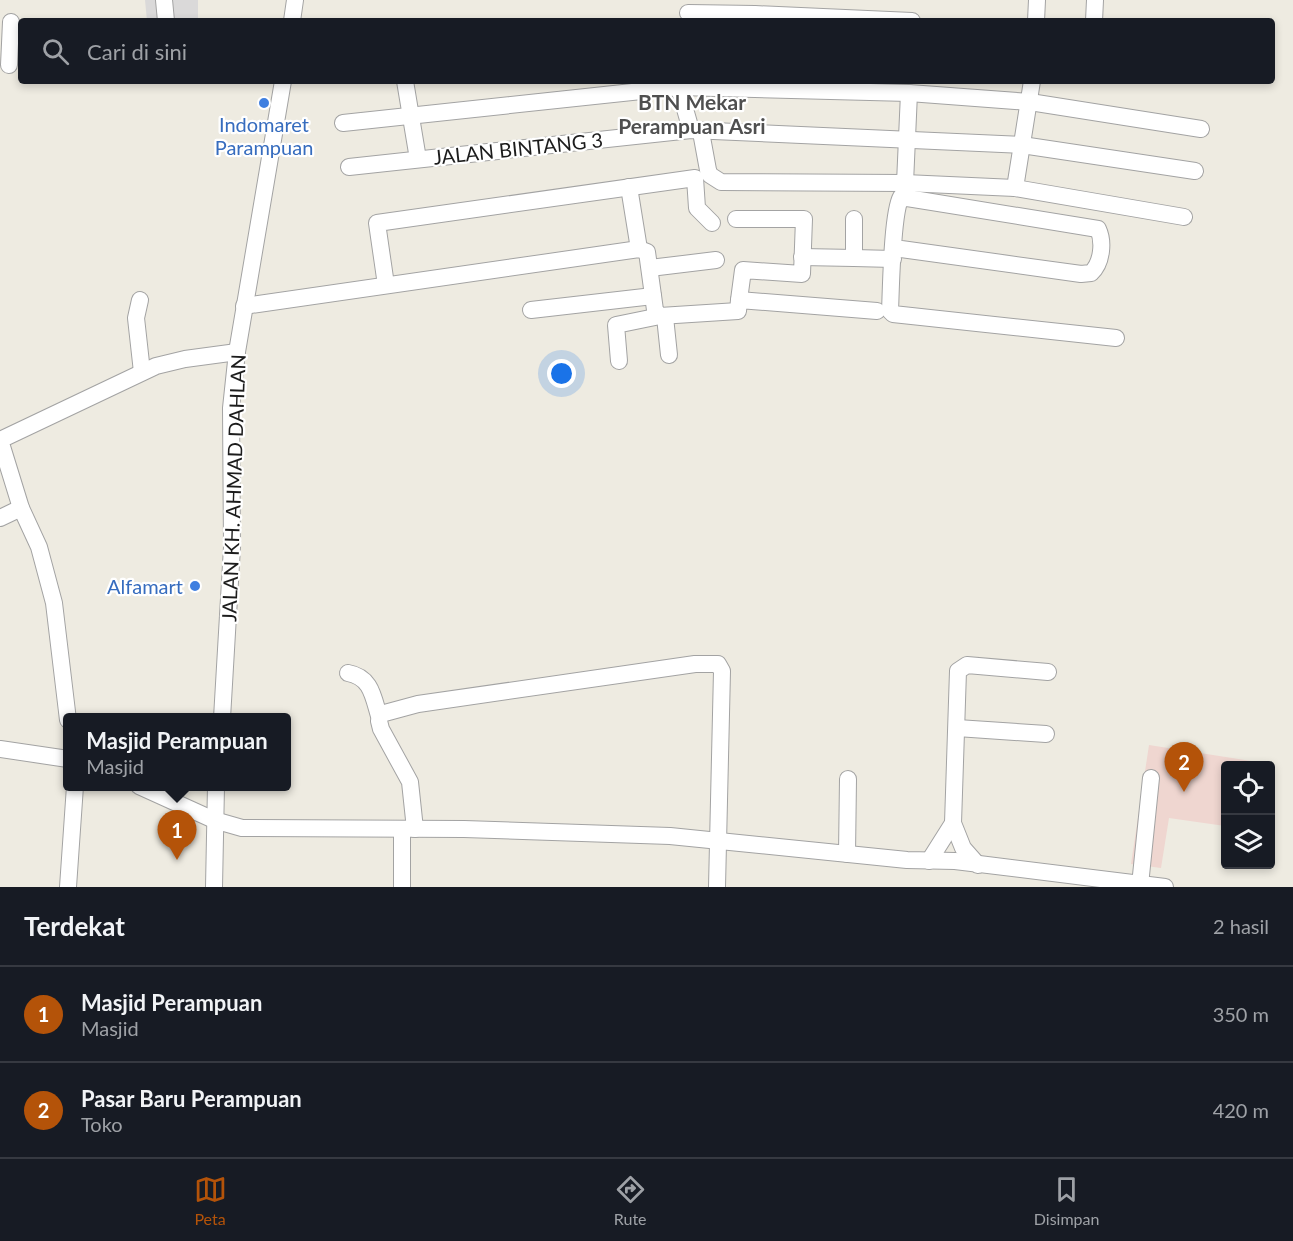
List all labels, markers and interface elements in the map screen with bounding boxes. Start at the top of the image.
search box [18,18,1275,84]
icon: search [39,35,72,68]
text: Cari di sini [87,38,187,65]
district label: BTN Mekar Perampuan Asri [618,89,766,138]
marker: Indomaret Parampuan [257,96,271,110]
place label: Indomaret Parampuan [215,112,313,159]
street label: JALAN BINTANG 3 [432,127,604,169]
street label: JALAN KH. AHMAD DAHLAN [216,354,250,622]
your location [547,359,576,388]
place label: Alfamart [107,574,183,598]
marker: Alfamart [188,579,202,593]
popup [63,713,291,791]
text: Masjid Perampuan [86,727,268,754]
pin: 2 [1164,742,1204,792]
text: Masjid [86,754,144,778]
map controls [1221,761,1275,869]
button: locate [1221,761,1275,815]
pin: 1 [158,810,196,860]
button: layers [1221,815,1275,869]
text: Terdekat [24,910,125,942]
text: 2 hasil [1213,914,1269,938]
text: Masjid Perampuan [81,989,262,1016]
text: 1 [38,1002,49,1026]
text: 350 m [1213,1002,1269,1026]
text: Masjid [81,1016,139,1040]
text: Pasar Baru Perampuan [81,1085,302,1112]
text: 2 [38,1098,49,1122]
text: 420 m [1213,1098,1269,1122]
text: Toko [81,1112,123,1136]
tab: Peta [194,1173,227,1228]
tab: Rute [614,1173,647,1228]
tab: Disimpan [1034,1173,1099,1228]

